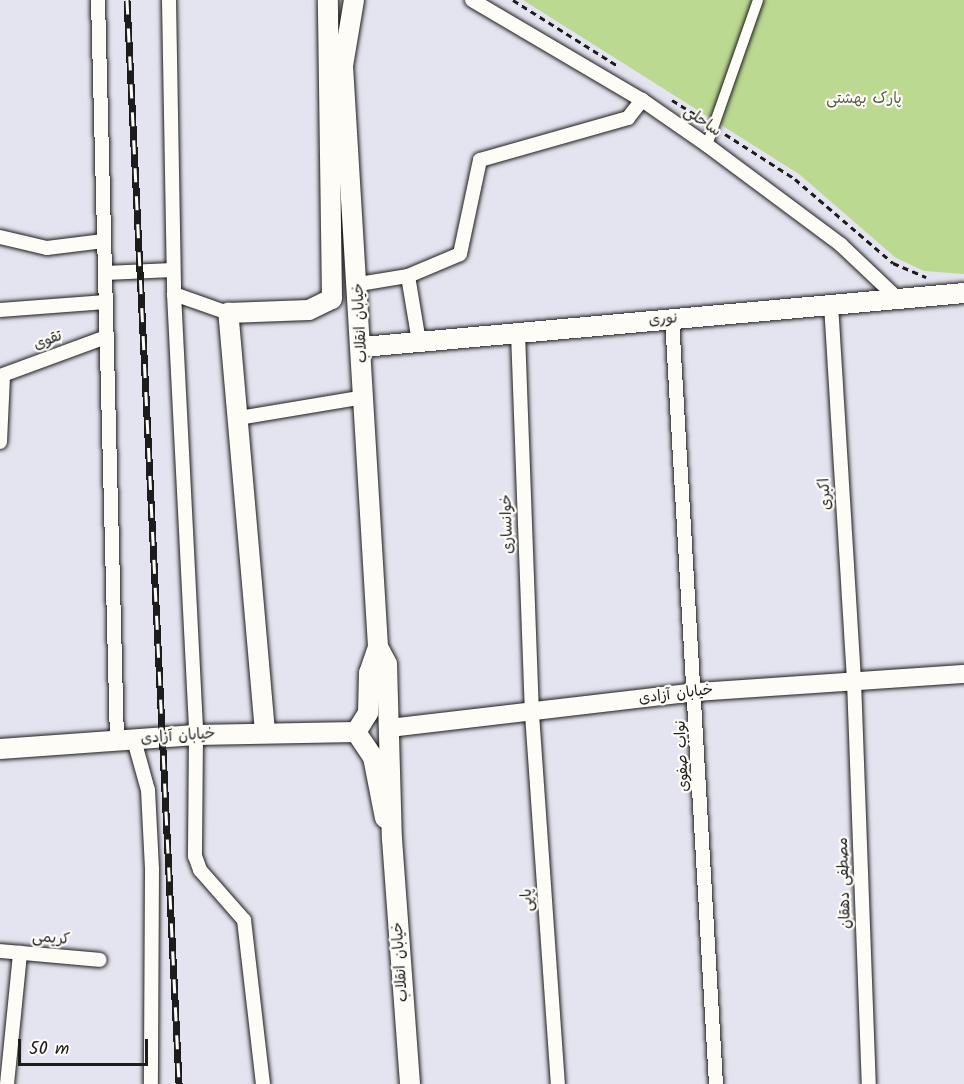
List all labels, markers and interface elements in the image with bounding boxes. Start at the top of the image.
park label: پارک بهشتی [826,91,902,109]
street label: ساحلی [680,103,724,141]
street label: خیابان انقلاب [350,283,372,363]
street label: نوری [648,310,678,330]
street label: تقوی [31,327,65,355]
street label: اکبری [816,477,836,511]
street label: خوانساری [498,494,518,554]
street label: خیابان آزادی [638,682,714,708]
street label: نواب صفوی [672,720,694,792]
street label: خیابان آزادی [140,725,216,749]
street label: مصطفی دهقان [834,837,856,929]
street label: پاپی [518,888,538,912]
street label: خیابان انقلاب [389,921,413,1003]
street label: کریمی [31,928,71,950]
scale bar [21,1027,152,1065]
text: 50 m [29,1035,69,1064]

